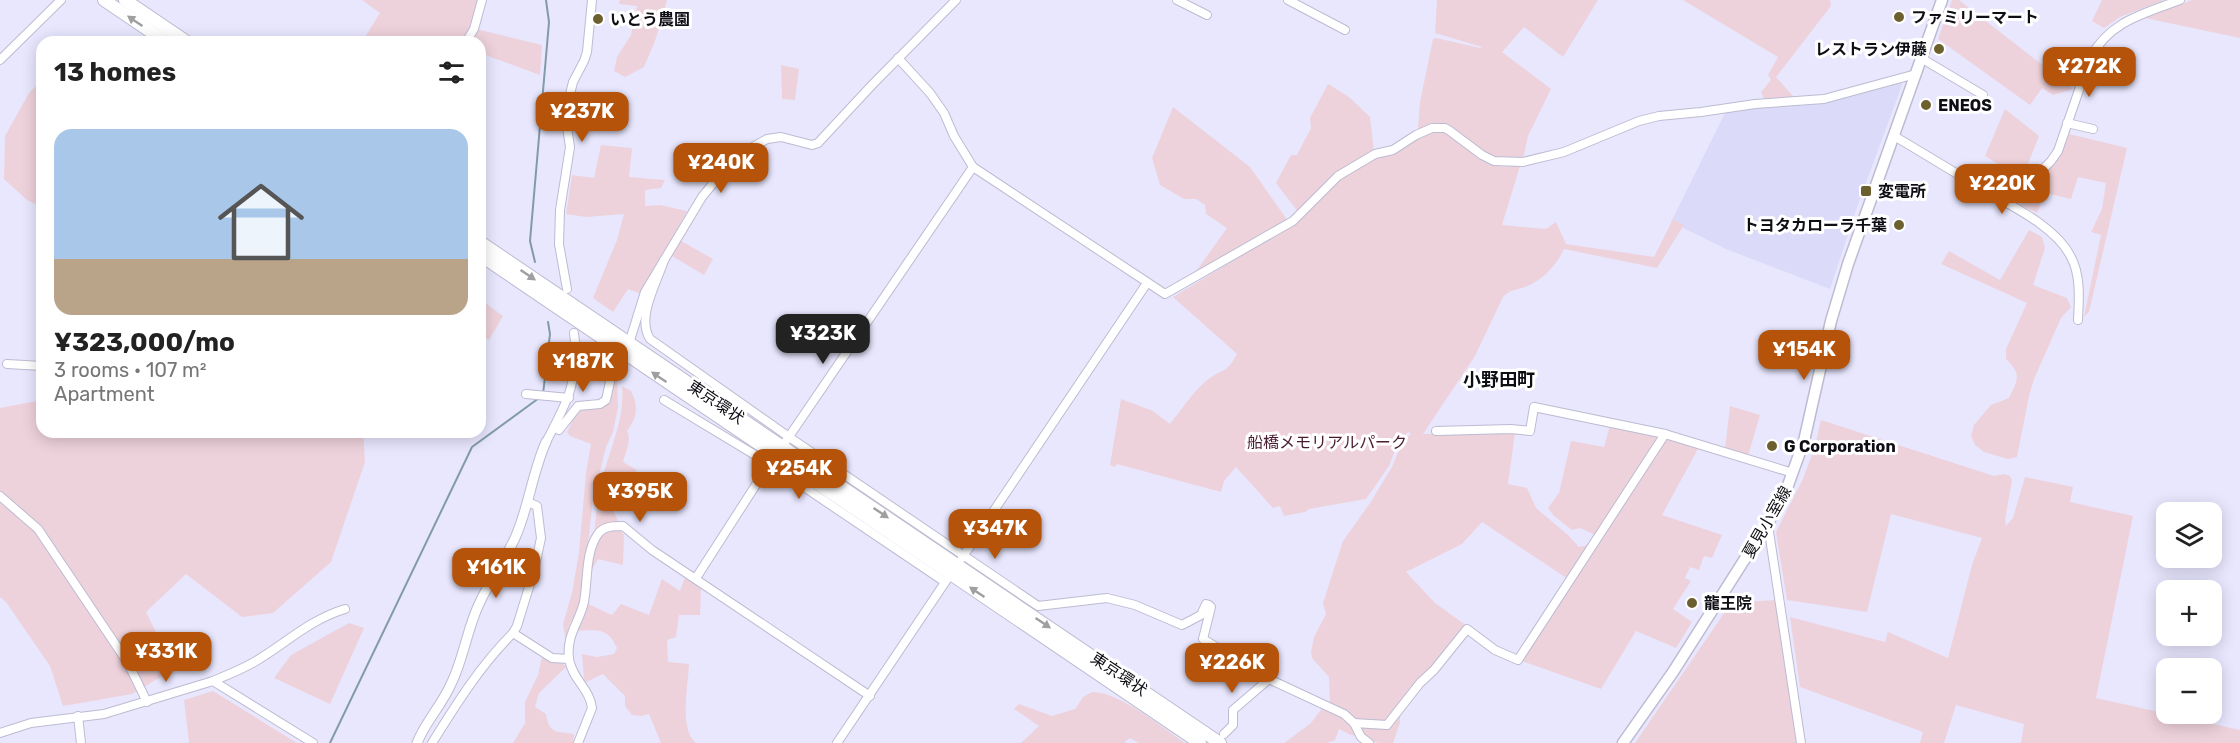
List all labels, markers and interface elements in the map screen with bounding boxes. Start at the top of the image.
place label: ファミリーマート [1911,8,2039,27]
place label: いとう農園 [610,10,690,29]
marker: ファミリーマート [1892,10,1906,24]
marker: いとう農園 [591,12,605,26]
one-way arrow [127,16,143,27]
place label: レストラン伊藤 [1815,40,1927,59]
marker: レストラン伊藤 [1932,42,1946,56]
pin: ¥272K [2047,47,2131,98]
text: ¥272K [2057,54,2121,78]
icon: filters [435,56,468,89]
text: 13 homes [54,57,176,88]
pin: ¥237K [540,92,624,143]
place label: ENEOS [1938,96,1992,115]
marker: ENEOS [1919,98,1933,112]
text: ¥237K [550,99,614,123]
pin: ¥240K [679,143,763,194]
text: ¥240K [687,150,755,174]
pin: ¥220K [1960,164,2044,215]
icon: home [207,168,315,276]
text: ¥220K [1969,171,2035,195]
place label: 変電所 [1878,182,1926,201]
marker: 変電所 [1859,184,1873,198]
place label: トヨタカローラ千葉 [1743,216,1887,235]
marker: トヨタカローラ千葉 [1892,218,1906,232]
one-way arrow [520,269,537,280]
pin: ¥323K [781,314,865,365]
text: ¥323K [790,321,856,345]
text: ¥323,000/mo [54,327,235,358]
pin: ¥154K [1762,330,1846,381]
text: ¥154K [1772,337,1836,361]
pin: ¥187K [541,342,625,393]
text: ¥187K [552,349,614,373]
text: 3 rooms · 107 m² [54,358,207,382]
district label: 小野田町 [1463,369,1535,391]
one-way arrow [652,371,668,383]
street label: 東京環状 [684,376,748,428]
text: Apartment [54,382,155,406]
park label: 船橋メモリアルパーク [1247,433,1407,452]
place label: G Corporation [1784,437,1896,456]
marker: G Corporation [1765,439,1779,453]
pin: ¥254K [757,449,841,500]
text: ¥254K [766,456,832,480]
pin: ¥395K [598,472,682,523]
text: ¥395K [607,479,673,503]
street label: 夏見小室線 [1739,483,1795,561]
map controls [2156,502,2222,724]
button: layers [2156,502,2222,568]
one-way arrow [873,507,889,519]
pin: ¥347K [953,509,1037,560]
text: ¥347K [963,516,1027,540]
pin: ¥161K [454,548,538,599]
text: ¥161K [466,555,526,579]
button: + [2156,580,2222,646]
one-way arrow [970,586,986,598]
place label: 龍王院 [1704,594,1752,613]
marker: 龍王院 [1685,596,1699,610]
one-way arrow [1034,617,1051,628]
pin: ¥331K [124,632,208,683]
text: ¥331K [134,639,198,663]
pin: ¥226K [1190,643,1274,694]
street label: 東京環状 [1087,648,1151,700]
text: ¥226K [1199,650,1265,674]
button: − [2156,658,2222,724]

